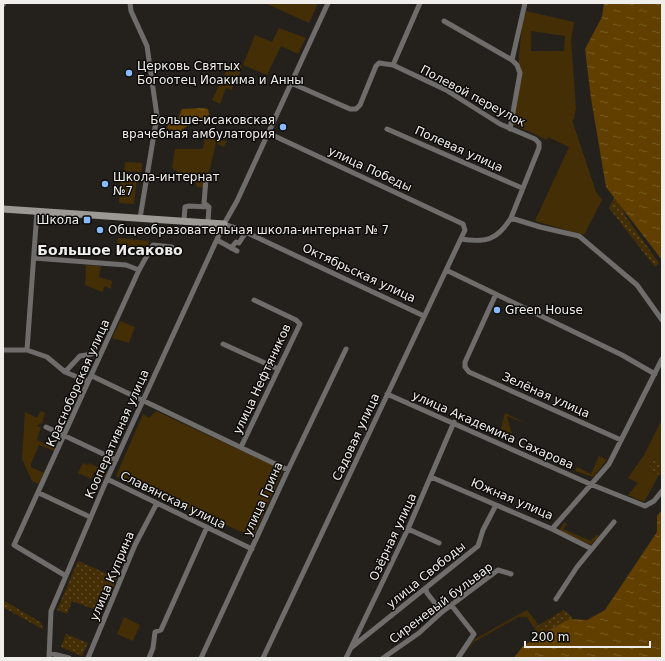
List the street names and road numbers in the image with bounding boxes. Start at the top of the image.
street label: Полевой переулок [418,62,528,130]
street label: Полевая улица [413,123,505,175]
street label: улица Победы [326,143,414,195]
street label: Октябрьская улица [300,241,418,305]
street label: Красноборская улица [44,317,112,449]
street label: улица Нефтяников [230,322,294,436]
street label: Кооперативная улица [82,367,152,501]
street label: Зелёная улица [500,369,592,421]
street label: улица Академика Сахарова [410,388,576,472]
street label: Садовая улица [330,391,382,483]
street label: улица Грина [240,460,286,538]
street label: Славянская улица [118,468,228,532]
street label: Южная улица [469,475,555,523]
street label: Озёрная улица [367,491,419,583]
street label: улица Куприна [87,529,137,623]
street label: улица Свободы [384,539,468,611]
street label: Сиреневый бульвар [387,560,495,646]

